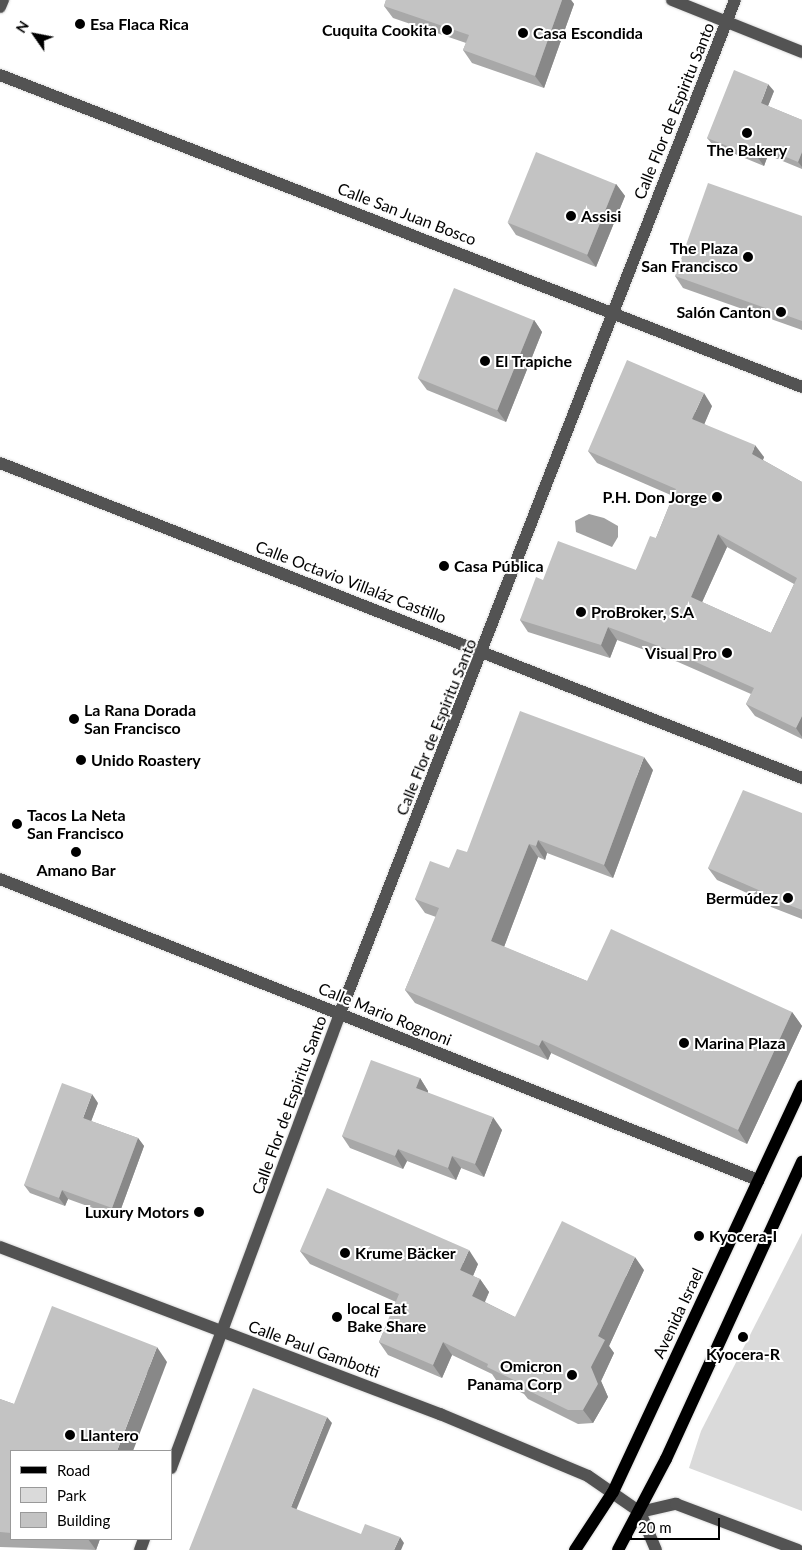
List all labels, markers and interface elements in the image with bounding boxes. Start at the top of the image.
north arrow [10,10,60,60]
place label: Esa Flaca Rica [90,14,189,34]
text: N [12,17,32,36]
marker: Esa Flaca Rica [74,18,86,30]
place label: Cuquita Cookita [322,20,437,40]
street label: Calle Flor de Espiritu Santo [630,20,718,202]
place label: Casa Escondida [533,23,643,43]
marker: Cuquita Cookita [441,24,453,36]
marker: Casa Escondida [517,27,529,39]
marker: The Bakery [741,127,753,139]
place label: The Bakery [707,140,787,160]
street label: Calle San Juan Bosco [335,179,479,249]
place label: Assisi [581,206,621,226]
marker: Assisi [565,210,577,222]
place label: The Plaza San Francisco [641,238,738,276]
marker: The Plaza San Francisco [742,251,754,263]
place label: Salón Canton [676,302,771,322]
marker: Salón Canton [775,306,787,318]
place label: El Trapiche [495,351,572,371]
marker: El Trapiche [479,355,491,367]
place label: P.H. Don Jorge [602,487,707,507]
marker: P.H. Don Jorge [711,491,723,503]
street label: Calle Octavio Villaláz Castillo [253,537,449,627]
place label: Casa Pública [454,556,544,576]
marker: Casa Pública [438,560,450,572]
place label: ProBroker, S.A [591,602,694,622]
marker: ProBroker, S.A [575,606,587,618]
street label: Calle Flor de Espiritu Santo [392,636,480,818]
place label: Visual Pro [645,643,717,663]
marker: Visual Pro [721,647,733,659]
place label: La Rana Dorada San Francisco [84,700,196,738]
marker: La Rana Dorada San Francisco [68,713,80,725]
place label: Unido Roastery [91,750,201,770]
marker: Unido Roastery [75,754,87,766]
place label: Tacos La Neta San Francisco [27,805,126,843]
marker: Tacos La Neta San Francisco [11,818,23,830]
marker: Amano Bar [70,846,82,858]
place label: Amano Bar [36,860,116,880]
place label: Bermúdez [706,888,778,908]
marker: Bermúdez [782,892,794,904]
street label: Calle Mario Rognoni [316,979,454,1049]
street label: Calle Flor de Espiritu Santo [248,1013,330,1197]
place label: Marina Plaza [694,1033,786,1053]
marker: Marina Plaza [678,1037,690,1049]
place label: Luxury Motors [84,1202,189,1222]
marker: Luxury Motors [193,1206,205,1218]
place label: Kyocera-I [709,1226,777,1246]
marker: Kyocera-I [693,1230,705,1242]
place label: Krume Bäcker [355,1243,456,1263]
marker: Krume Bäcker [339,1247,351,1259]
street label: Avenida Israel [649,1265,707,1361]
place label: local Eat Bake Share [347,1298,426,1336]
marker: local Eat Bake Share [331,1311,343,1323]
street label: Calle Paul Gambotti [246,1316,382,1382]
marker: Kyocera-R [737,1331,749,1343]
place label: Kyocera-R [706,1344,780,1364]
place label: Omicron Panama Corp [467,1356,562,1394]
marker: Omicron Panama Corp [566,1369,578,1381]
place label: Llantero [80,1425,139,1445]
marker: Llantero [64,1429,76,1441]
legend [10,1450,172,1540]
text: Road [57,1461,90,1479]
text: Park [57,1486,86,1504]
scale bar [632,1508,722,1540]
text: Building [57,1511,110,1529]
text: 20 m [638,1518,672,1536]

